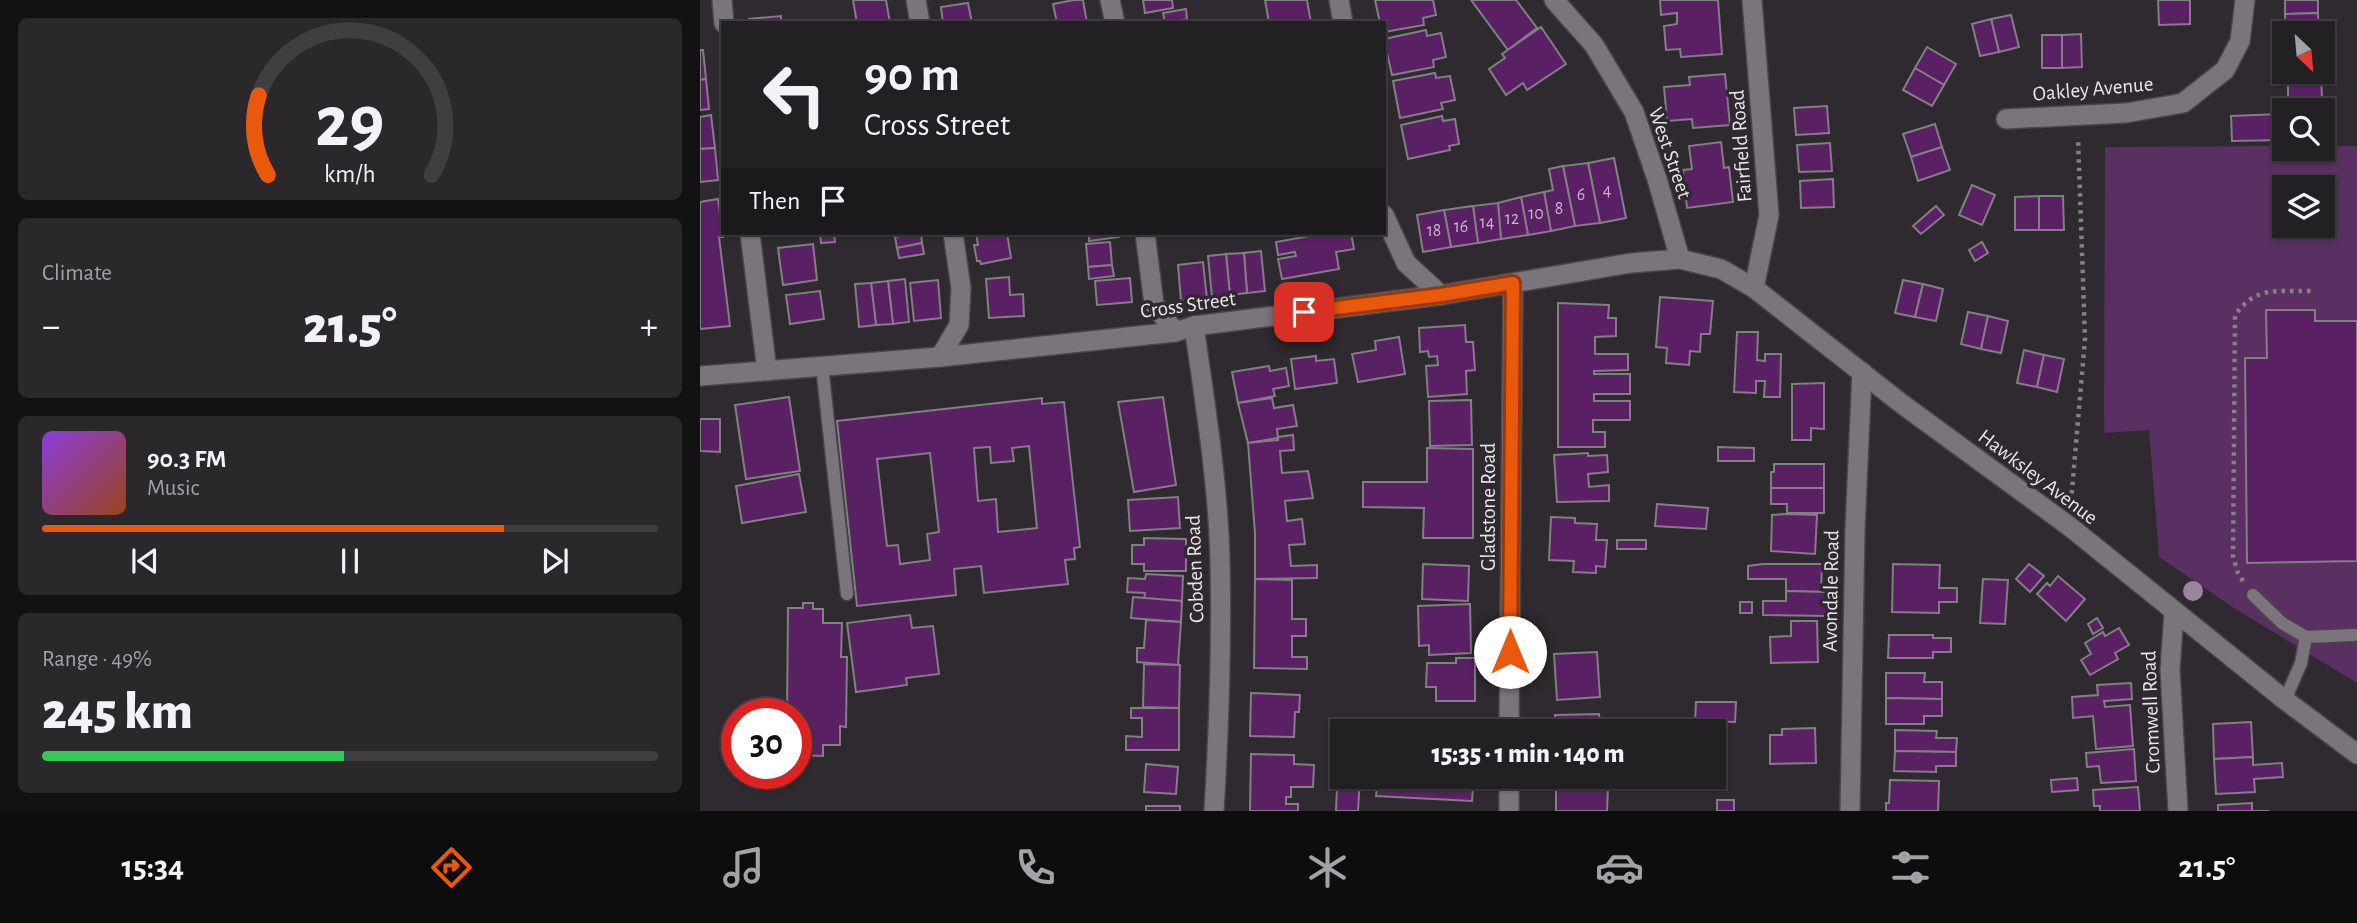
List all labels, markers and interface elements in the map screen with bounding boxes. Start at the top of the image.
north arrow [2272,21,2334,84]
map controls [2272,21,2335,238]
icon: left [749,49,840,140]
text: 90 m [864,51,960,100]
street label: Oakley Avenue [2032,73,2154,105]
text: 29 [315,87,385,160]
street label: Fairfield Road [1727,89,1755,203]
button: search [2272,98,2335,161]
street label: West Street [1645,105,1695,202]
text: Cross Street [864,109,1010,141]
text: km/h [324,162,376,187]
button: layers [2272,175,2335,238]
icon: arrive [814,182,852,220]
house number: 4 [1603,182,1612,200]
house number: 6 [1577,186,1585,204]
text: Then [749,188,800,214]
house number: 8 [1555,200,1563,218]
house number: 10 [1528,205,1544,223]
house number: 12 [1505,210,1519,228]
house number: 14 [1480,214,1495,232]
house number: 16 [1454,218,1468,236]
house number: 18 [1427,222,1441,240]
text: Climate [42,262,112,285]
pin [1274,282,1334,342]
street label: Cross Street [1139,288,1237,322]
icon: arrive [1285,293,1323,331]
text: 21.5° [303,300,397,352]
text: − [42,308,60,346]
text: + [640,308,658,346]
street label: Hawksley Avenue [1974,425,2102,529]
street label: Gladstone Road [1478,443,1499,571]
text: 90.3 FM [147,446,227,472]
text: Music [147,477,199,500]
street label: Cobden Road [1183,514,1207,623]
street label: Avondale Road [1819,530,1843,652]
icon: previous [126,542,164,580]
icon: pause [331,542,369,580]
icon: next [536,542,574,580]
position arrow [1473,615,1547,689]
text: Range · 49% [42,648,152,671]
street label: Cromwell Road [2138,650,2164,774]
text: 245 km [42,686,193,738]
speed limit sign: 30 [721,698,812,789]
text: 15:35 · 1 min · 140 m [1431,741,1625,767]
icon: directions [427,843,476,892]
icon: music [719,843,768,892]
icon: phone [1011,843,1060,892]
icon: climate [1303,843,1352,892]
icon: car [1595,843,1644,892]
icon: filters [1886,843,1935,892]
text: 15:34 [121,851,184,883]
text: 21.5° [2178,851,2235,883]

